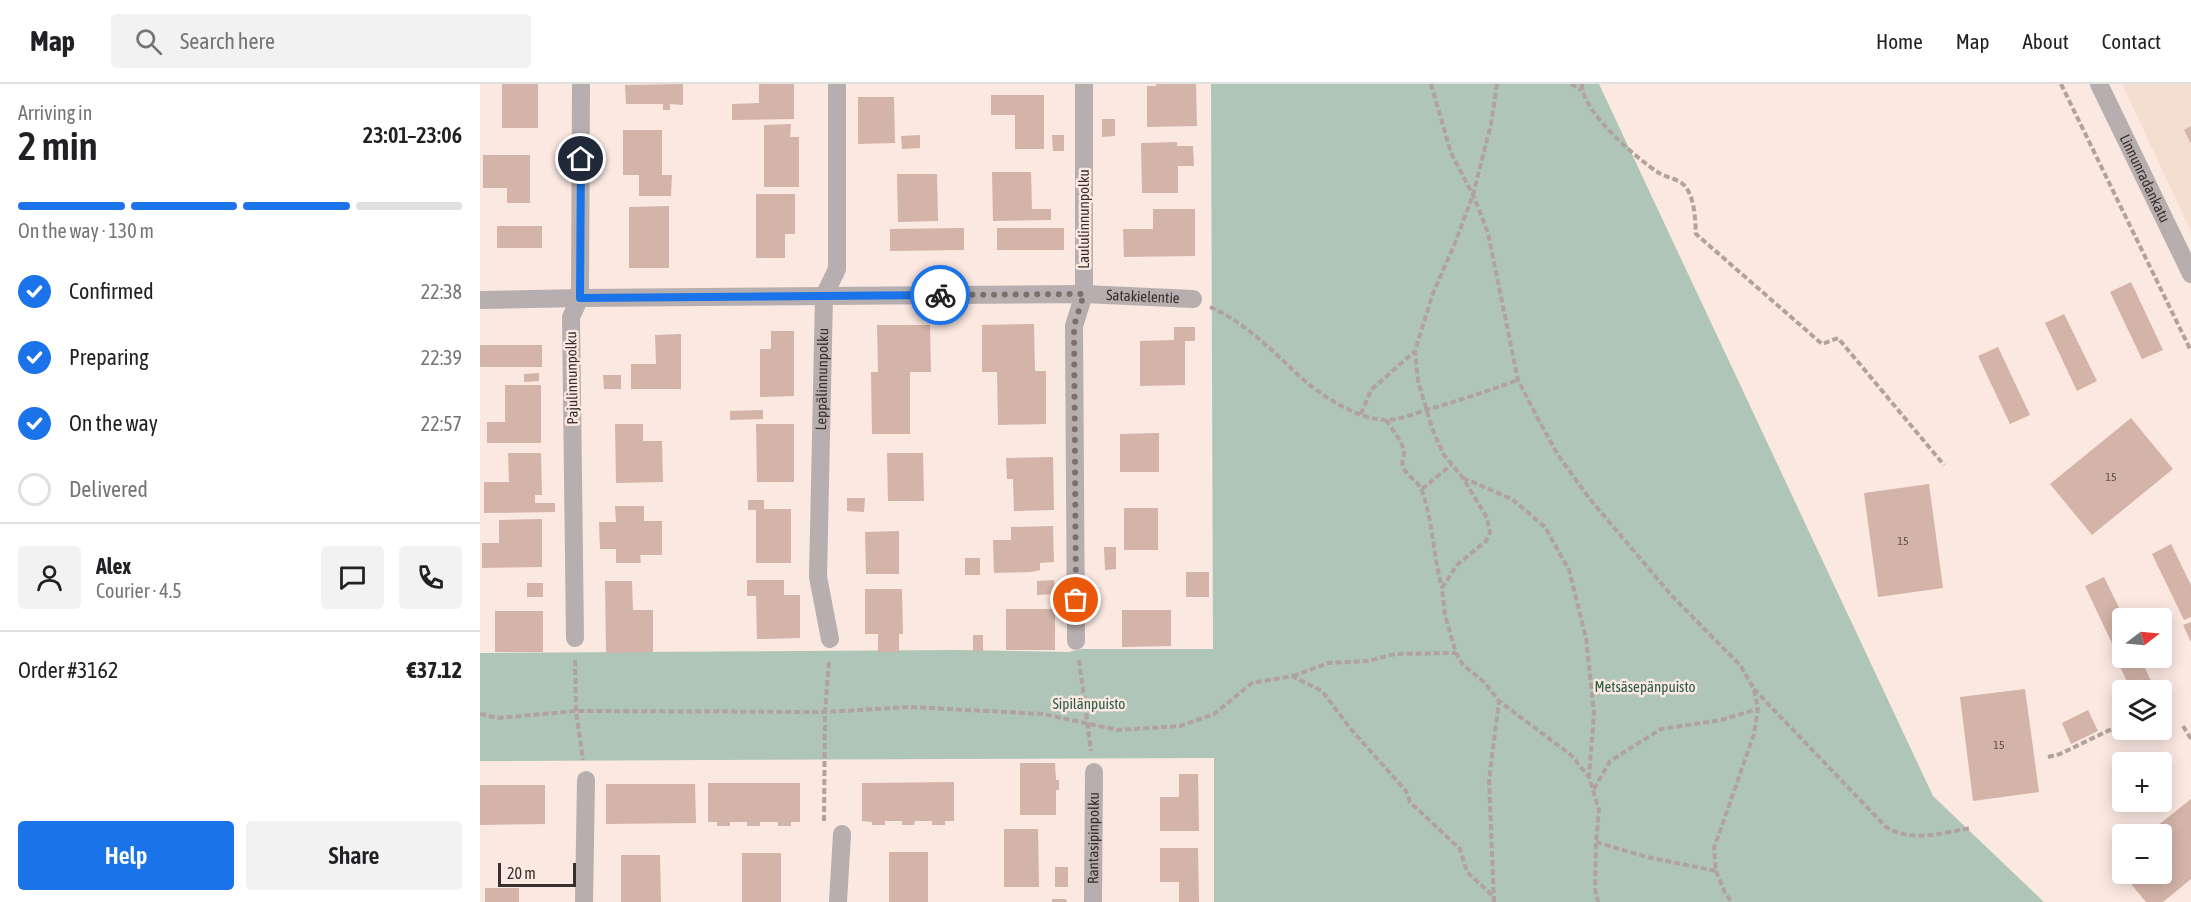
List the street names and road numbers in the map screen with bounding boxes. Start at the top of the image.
street label: Linnunradankatu [2117,131,2174,225]
street label: Laululinnunpolku [1075,169,1092,269]
street label: Satakielentie [1106,286,1180,306]
street label: Leppälinnunpolku [812,328,831,431]
street label: Pajulinnunpolku [562,331,581,425]
street label: Rantasipinpolku [1084,792,1102,884]

